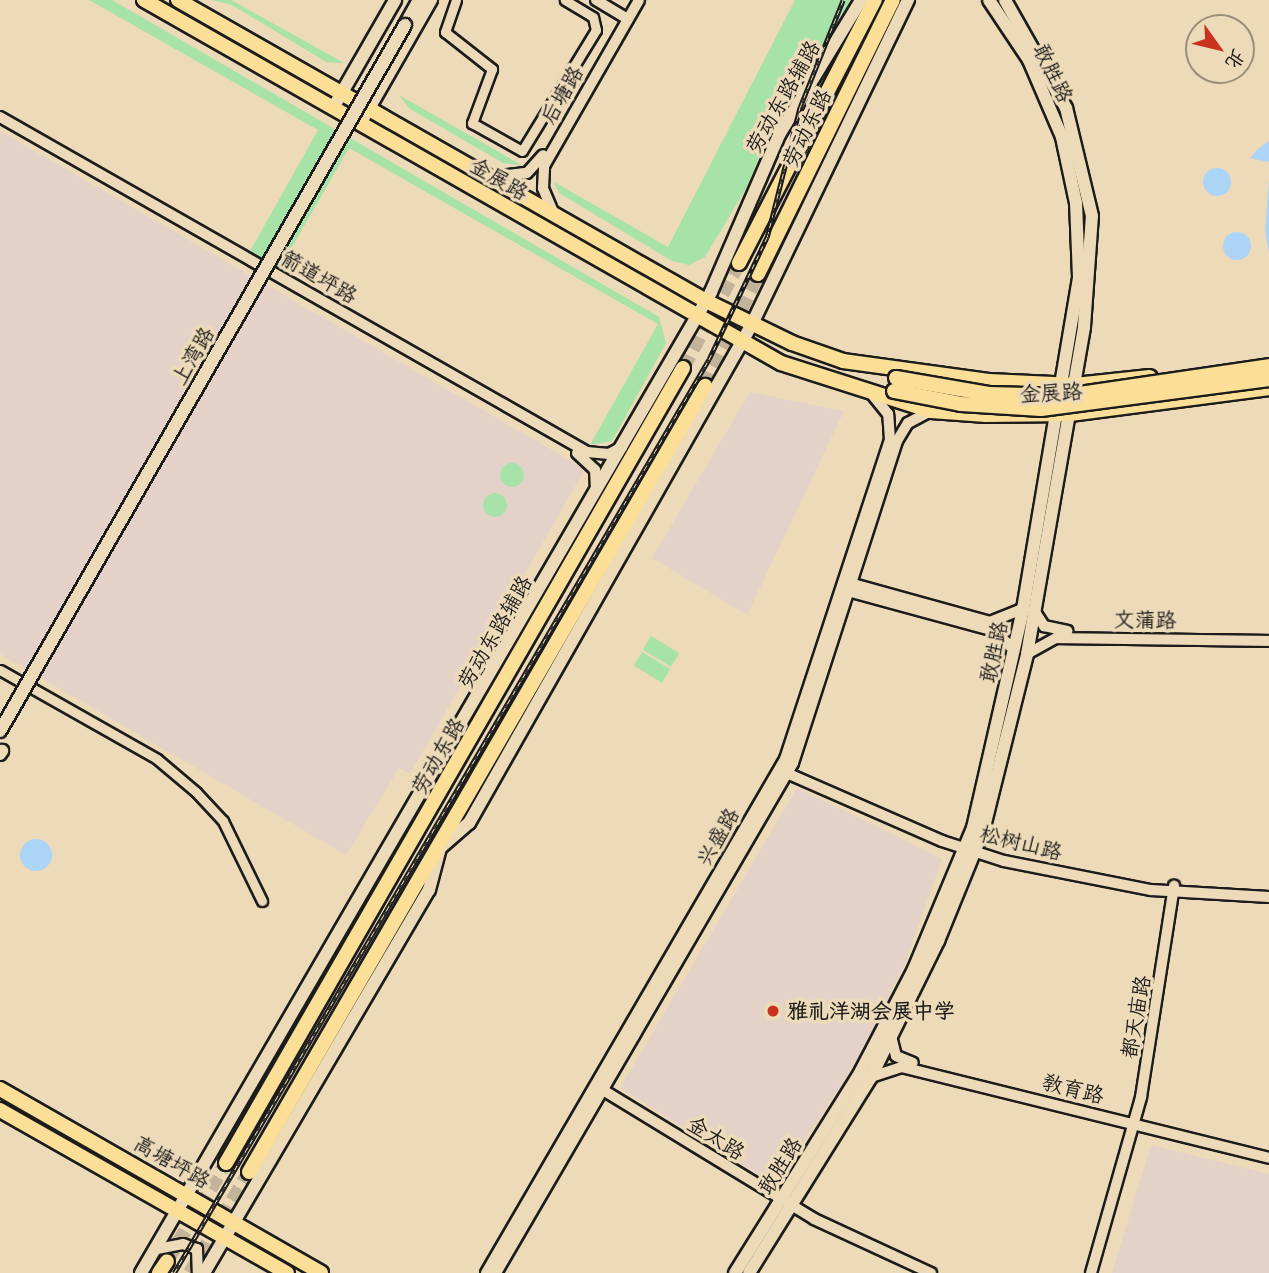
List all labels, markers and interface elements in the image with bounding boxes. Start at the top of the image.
north arrow [1185,14,1255,84]
street label: 劳动东路辅路 [741,36,825,158]
street label: 敢胜路 [1028,39,1078,107]
text: 北 [1220,44,1252,75]
street label: 后塘路 [535,61,589,129]
street label: 劳动东路 [777,85,837,171]
street label: 金展路 [465,152,533,206]
street label: 箭道坪路 [276,245,362,309]
street label: 上湾路 [166,322,220,390]
street label: 金展路 [1019,379,1083,407]
street label: 劳动东路辅路 [453,571,537,693]
street label: 文蒲路 [1113,607,1177,633]
street label: 敢胜路 [975,619,1013,685]
street label: 劳动东路 [406,713,470,799]
street label: 兴盛路 [691,803,745,871]
street label: 松树山路 [977,821,1065,865]
street label: 都天庙路 [1116,973,1156,1061]
place label: 雅礼洋湖会展中学 [787,998,955,1024]
marker: 雅礼洋湖会展中学 [765,1003,781,1019]
street label: 教育路 [1039,1069,1107,1109]
street label: 金太路 [683,1111,749,1165]
street label: 高塘坪路 [129,1130,215,1194]
street label: 敢胜路 [753,1133,807,1199]

